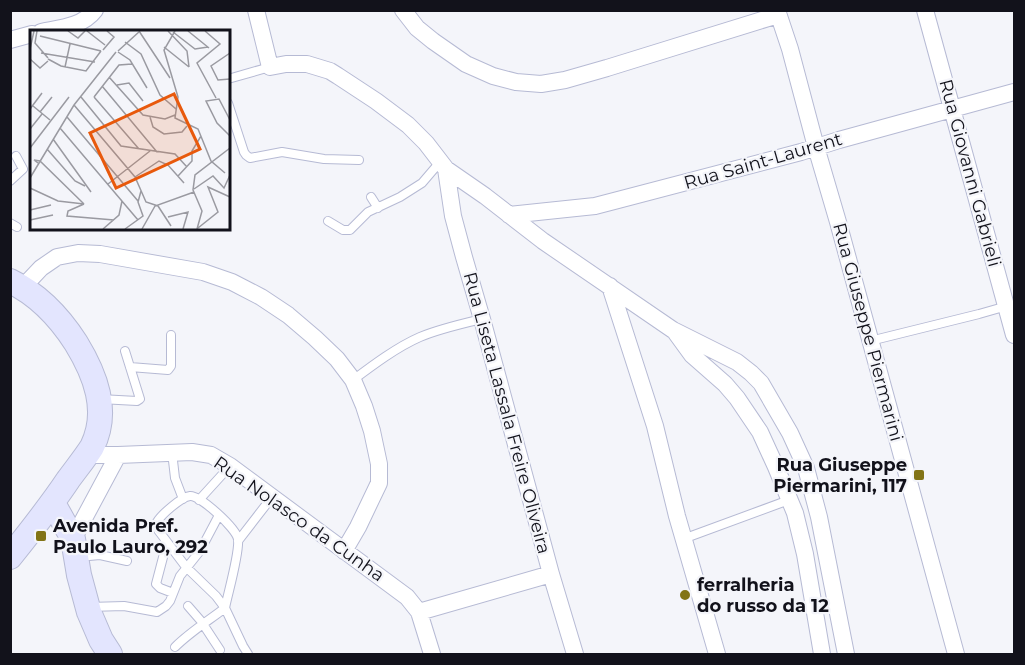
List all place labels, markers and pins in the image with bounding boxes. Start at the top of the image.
place label: Rua Giuseppe Piermarini, 117 [773,454,907,497]
marker: Rua Giuseppe Piermarini, 117 [912,468,926,482]
place label: Avenida Pref. Paulo Lauro, 292 [52,515,208,558]
marker: Avenida Pref. Paulo Lauro, 292 [34,529,48,543]
place label: ferralheria do russo da 12 [697,574,829,617]
marker: ferralheria do russo da 12 [678,588,692,602]

